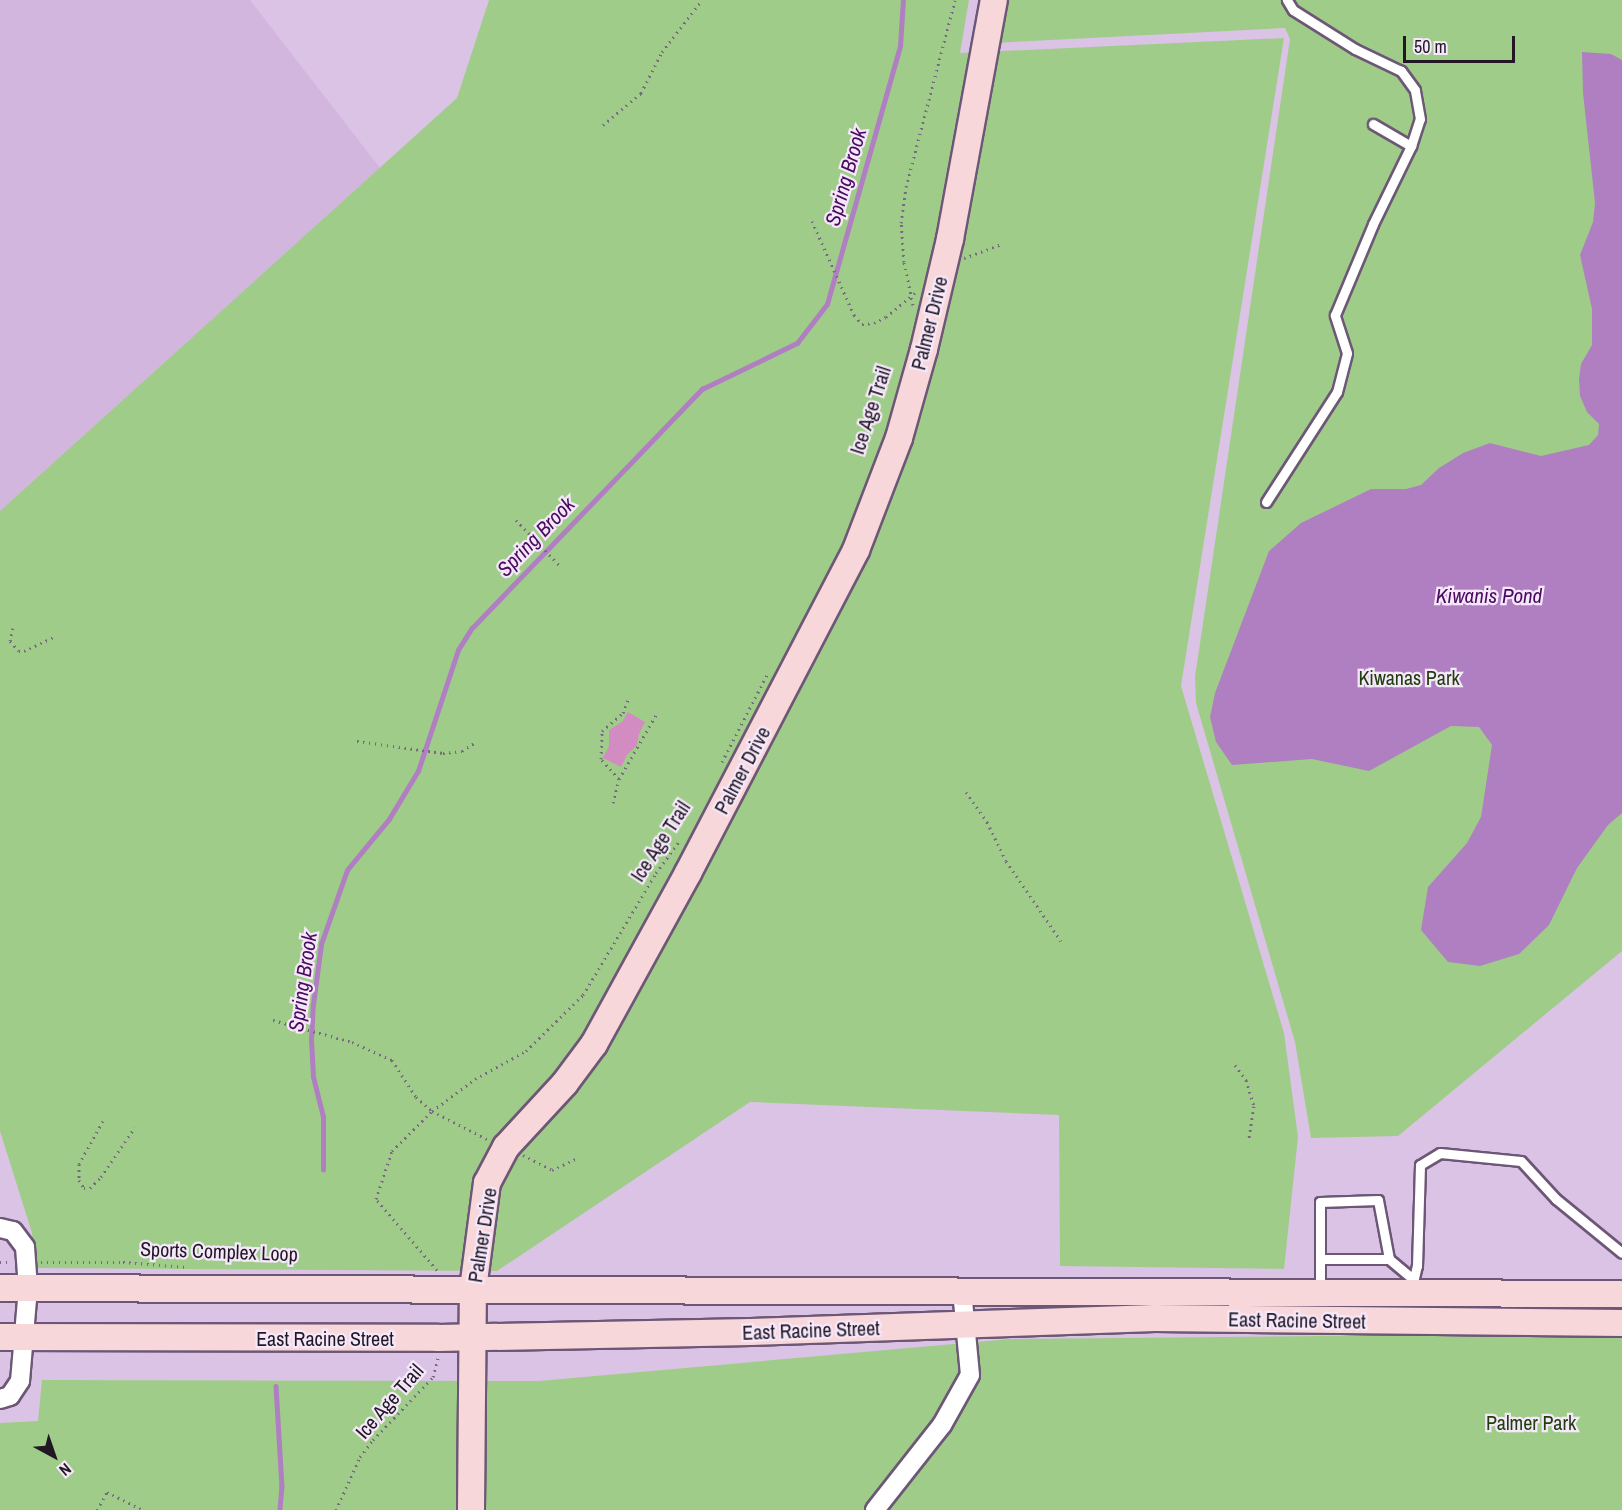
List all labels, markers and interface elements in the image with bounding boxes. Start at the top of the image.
scale bar [1406,24,1518,62]
text: 50 m [1414,34,1447,59]
water label: Spring Brook [820,125,872,229]
street label: Palmer Drive [906,274,952,372]
street label: Ice Age Trail [844,362,896,458]
water label: Spring Brook [492,492,580,582]
water label: Kiwanis Pond [1436,583,1542,609]
park label: Kiwanas Park [1358,665,1460,689]
street label: Palmer Drive [709,722,775,818]
street label: Ice Age Trail [625,796,695,886]
water label: Spring Brook [284,930,322,1034]
street label: Palmer Drive [463,1186,501,1284]
street label: Sports Complex Loop [140,1236,298,1266]
street label: East Racine Street [1228,1307,1366,1333]
street label: East Racine Street [742,1316,880,1344]
street label: East Racine Street [256,1326,394,1350]
street label: Ice Age Trail [350,1358,428,1444]
park label: Palmer Park [1486,1410,1576,1434]
north arrow [24,1426,84,1486]
text: N [55,1458,76,1481]

